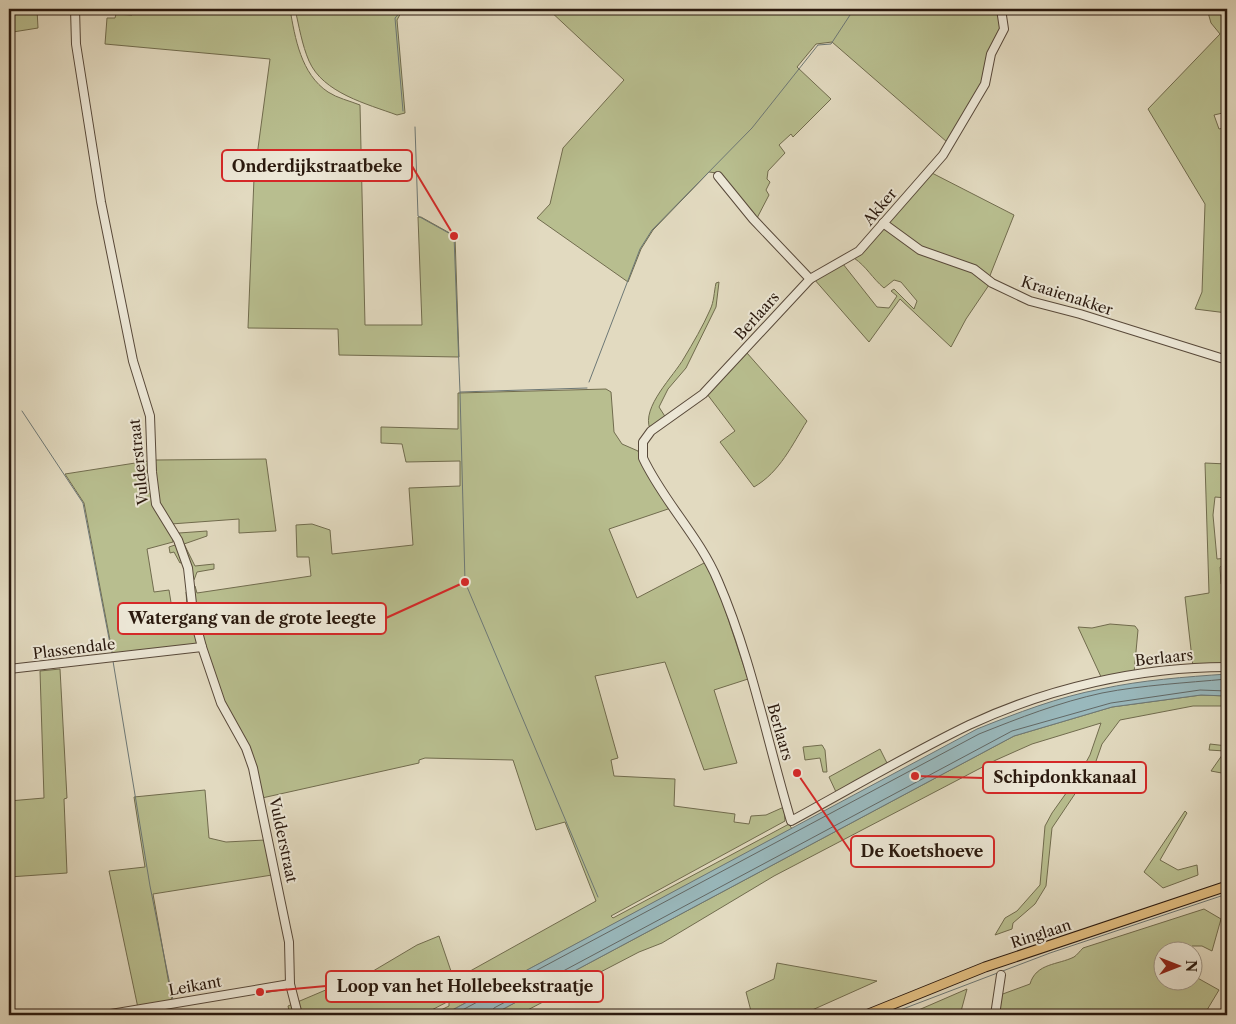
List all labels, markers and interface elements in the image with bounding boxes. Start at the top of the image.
callout: Onderdijkstraatbeke [222,150,412,181]
text: Onderdijkstraatbeke [232,156,403,176]
street label: Akker [858,184,901,230]
street label: Kraaienakker [1019,272,1116,320]
street label: Berlaars [730,288,783,344]
street label: Vulderstraat [124,417,153,507]
callout: Watergang van de grote leegte [118,603,386,634]
text: Watergang van de grote leegte [127,608,376,628]
street label: Plassendale [32,634,116,663]
street label: Berlaars [1134,645,1194,670]
street label: Berlaars [763,701,798,763]
callout: Schipdonkkanaal [983,762,1146,793]
text: Schipdonkkanaal [993,767,1137,787]
street label: Vulderstraat [265,795,302,885]
callout: De Koetshoeve [851,836,994,867]
text: De Koetshoeve [861,841,984,861]
street label: Ringlaan [1008,915,1074,952]
north arrow [1154,942,1204,992]
text: N [1182,960,1200,972]
street label: Leikant [167,971,224,1000]
callout: Loop van het Hollebeekstraatje [326,971,603,1002]
text: Loop van het Hollebeekstraatje [337,976,594,996]

